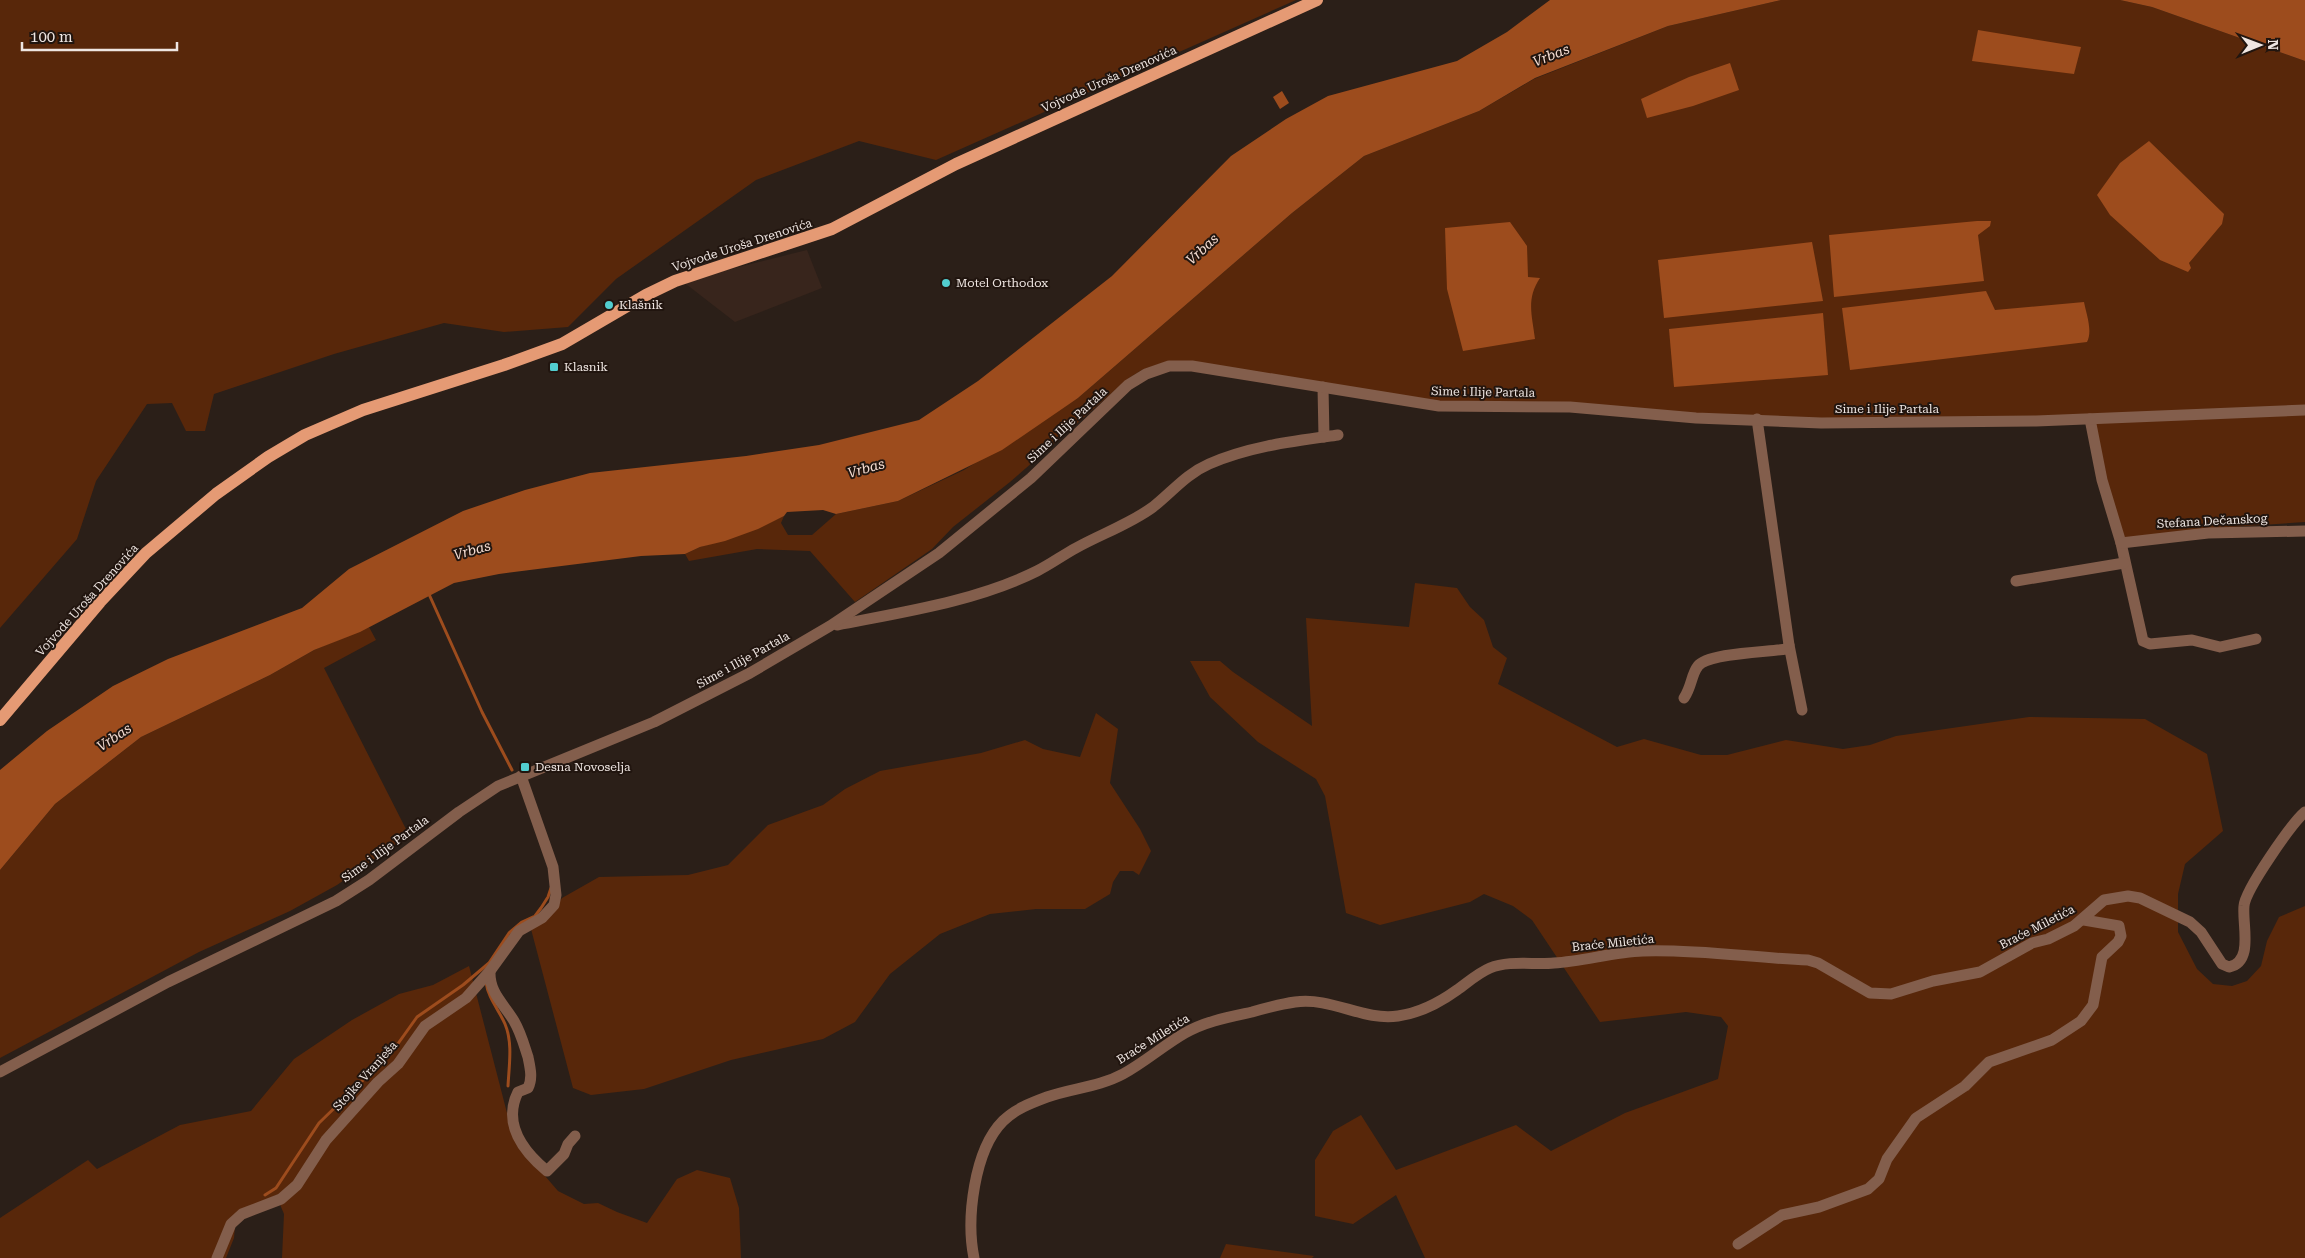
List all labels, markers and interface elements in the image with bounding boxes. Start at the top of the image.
scale bar [22,20,178,52]
north arrow [2235,20,2285,70]
text: 100 m [30,28,73,46]
text: N [2265,39,2281,51]
water label: Vrbas [1530,40,1572,70]
street label: Vojvode Uroša Drenovića [1039,43,1179,115]
street label: Vojvode Uroša Drenovića [670,216,814,274]
water label: Vrbas [1183,230,1222,268]
place label: Motel Orthodox [956,276,1048,290]
marker: Motel Orthodox [940,277,952,289]
place label: Klašnik [619,298,663,312]
marker: Klašnik [603,299,615,311]
place label: Klasnik [564,360,608,374]
marker: Klasnik [548,361,560,373]
street label: Sime i Ilije Partala [1024,384,1110,466]
street label: Sime i Ilije Partala [1431,384,1536,400]
street label: Sime i Ilije Partala [1835,402,1940,416]
water label: Vrbas [846,455,887,481]
street label: Stefana Dečanskog [2156,511,2268,531]
water label: Vrbas [452,537,493,563]
street label: Vojvode Uroša Drenovića [33,541,141,659]
street label: Sime i Ilije Partala [694,628,792,691]
water label: Vrbas [94,720,135,754]
place label: Desna Novoselja [535,760,631,774]
marker: Desna Novoselja [519,761,531,773]
street label: Sime i Ilije Partala [339,812,432,885]
street label: Braće Miletića [1997,902,2077,952]
street label: Braće Miletića [1571,932,1655,954]
street label: Braće Miletića [1114,1011,1192,1067]
street label: Stojke Vranješa [330,1038,400,1114]

